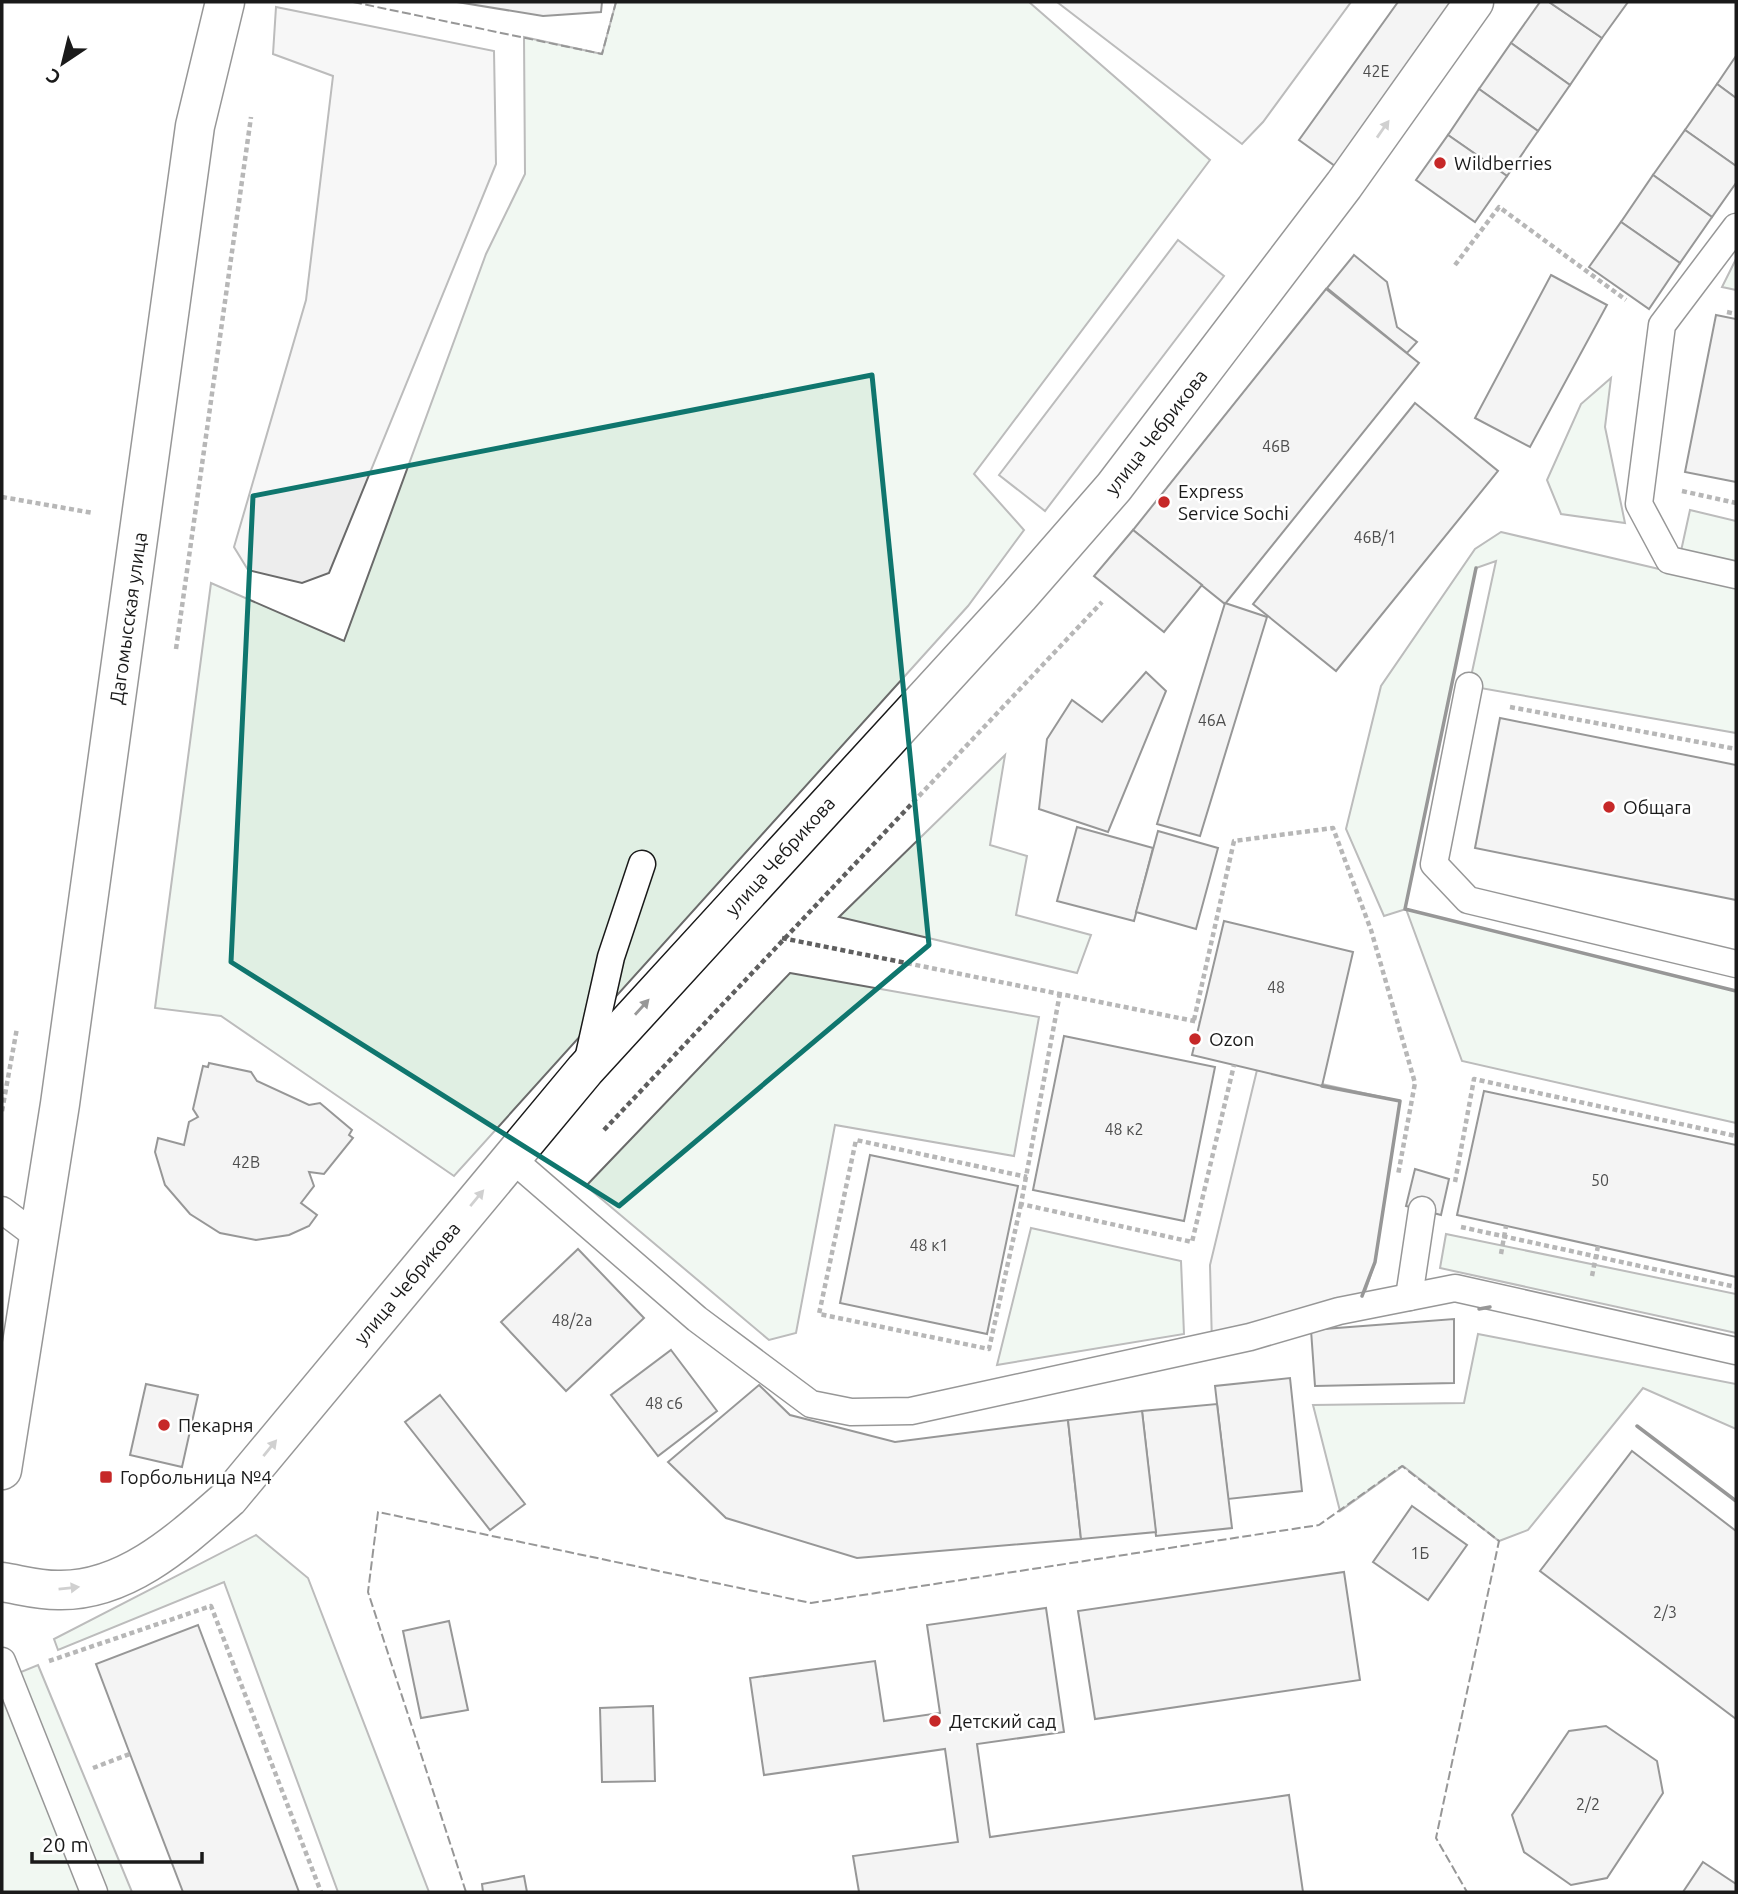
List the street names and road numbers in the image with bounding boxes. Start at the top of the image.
street label: улица Чебрикова [1100,365,1212,499]
street label: Дагомысская улица [105,531,151,705]
street label: улица Чебрикова [721,792,839,920]
street label: улица Чебрикова [349,1217,465,1349]

